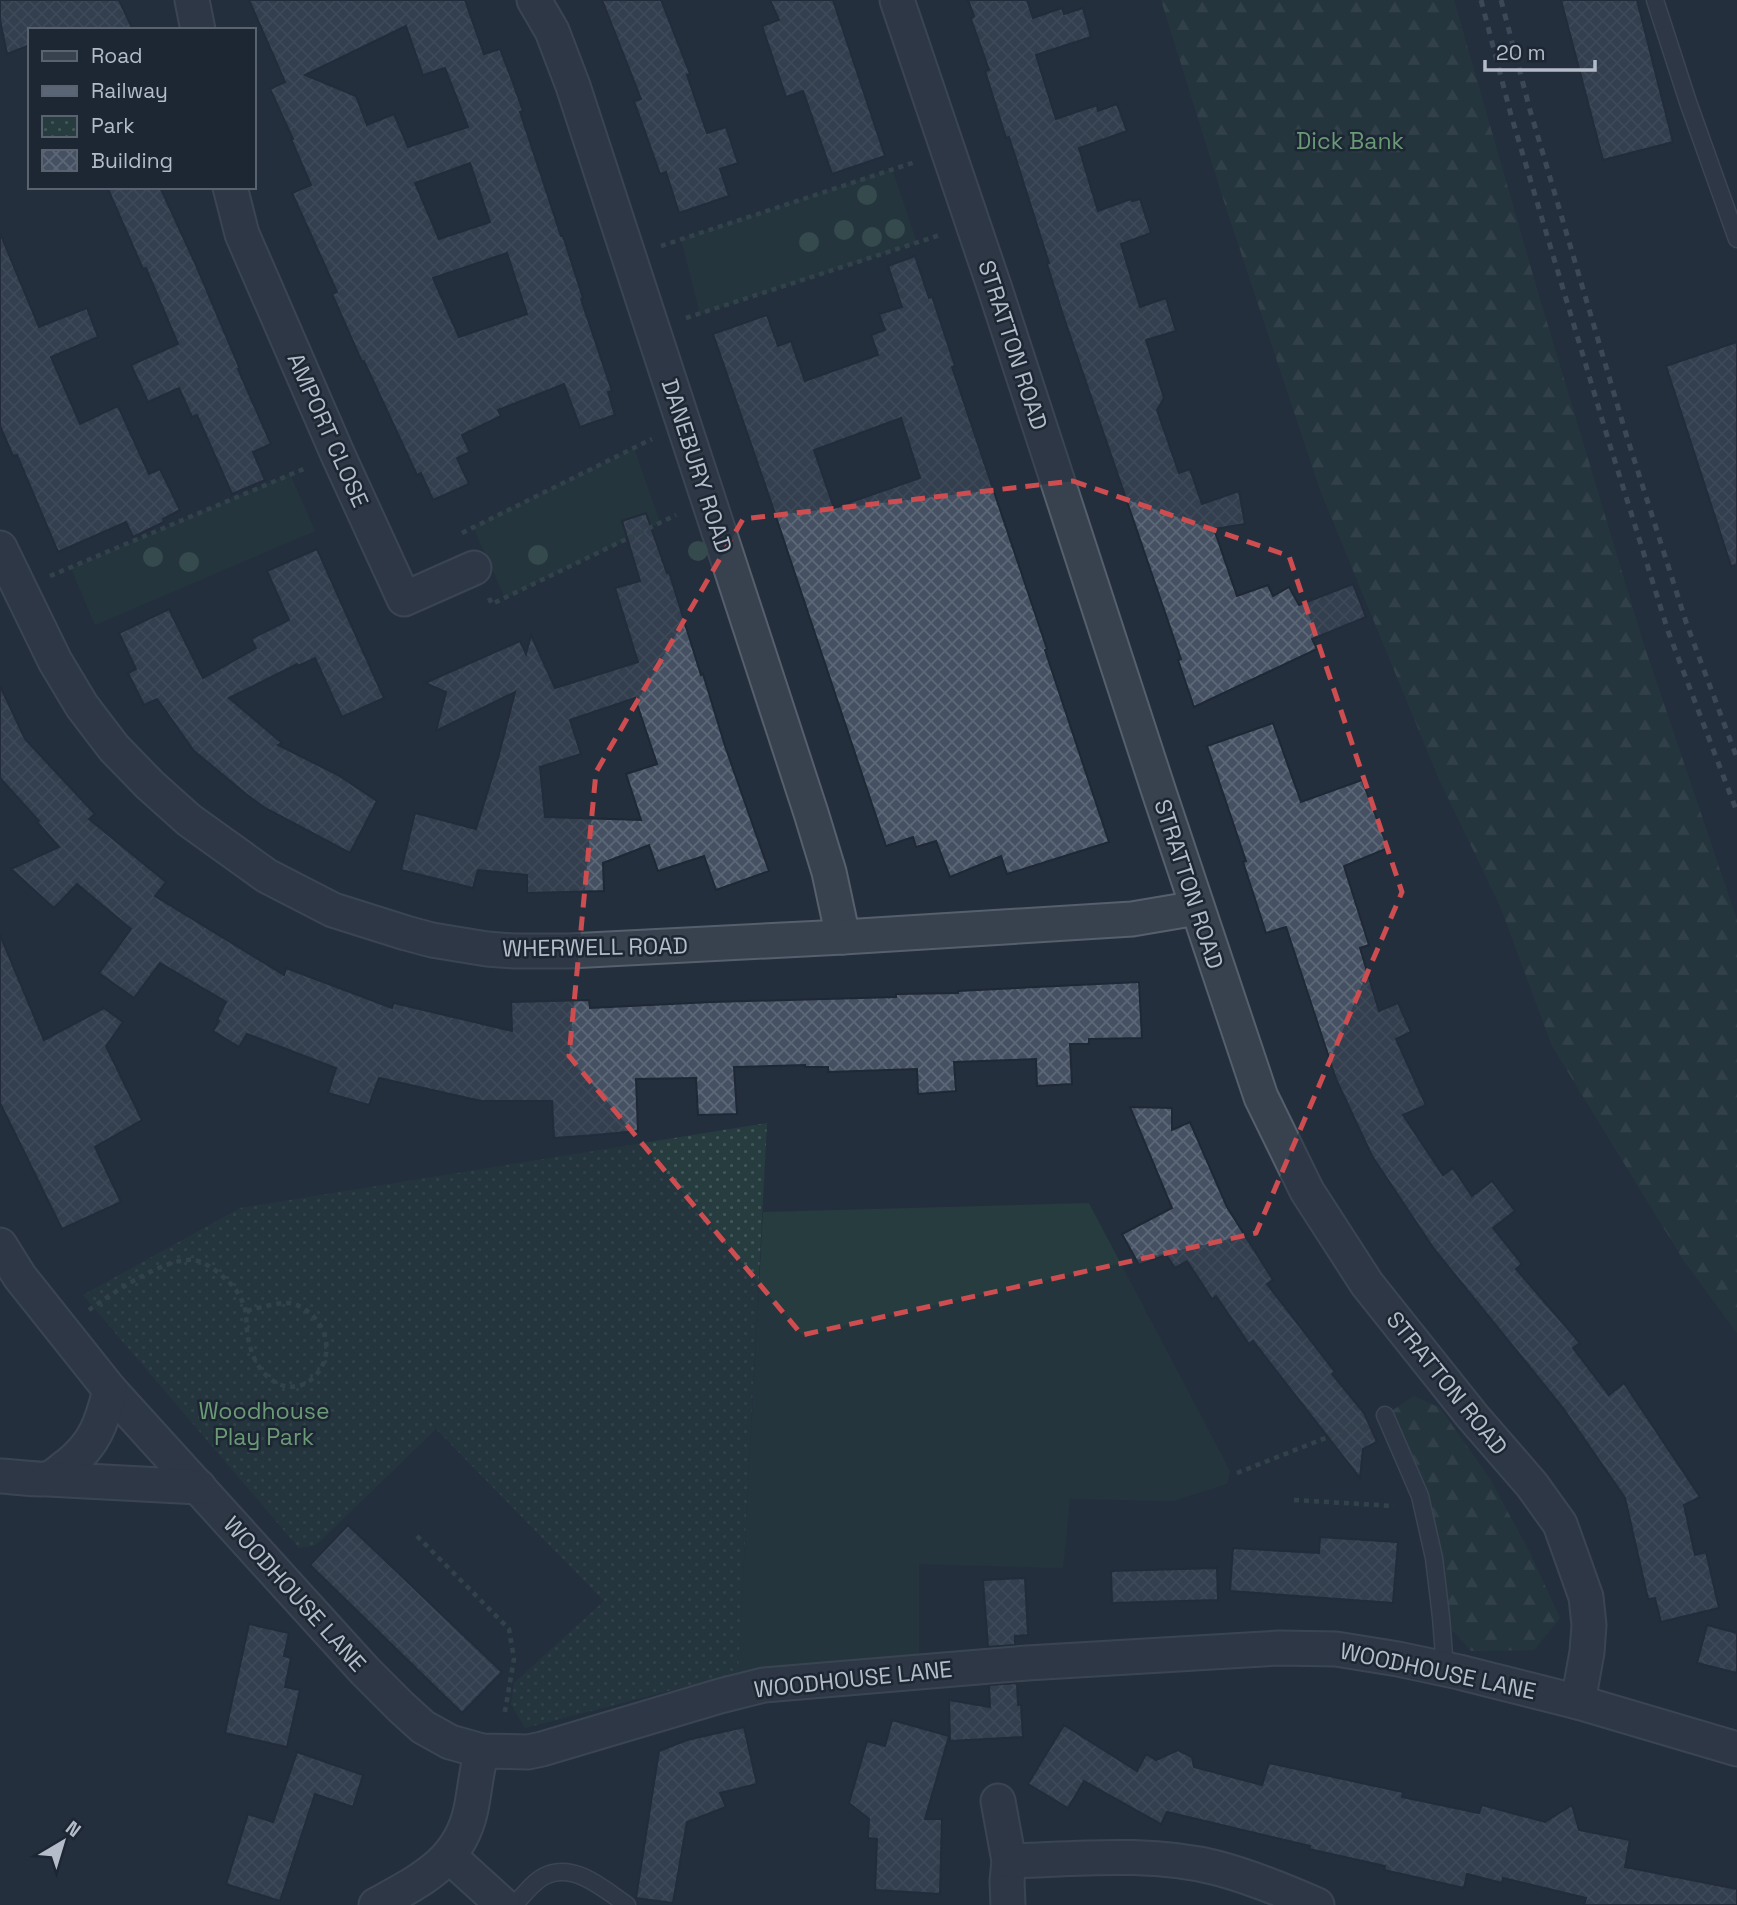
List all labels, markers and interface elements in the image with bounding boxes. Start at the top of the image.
legend [28,28,256,189]
scale bar [1485,28,1595,72]
text: 20 m [1496,39,1546,66]
text: Road [91,42,143,69]
text: Railway [91,77,168,104]
text: Park [91,112,135,139]
park label: Dick Bank [1296,126,1404,156]
text: Building [91,147,173,174]
street label: STRATTON ROAD [971,256,1055,434]
street label: AMPORT CLOSE [281,348,375,512]
street label: DANEBURY ROAD [655,375,739,557]
street label: STRATTON ROAD [1147,795,1231,973]
street label: WHERWELL ROAD [502,930,688,964]
street label: STRATTON ROAD [1380,1305,1514,1461]
park label: Woodhouse Play Park [198,1396,330,1452]
street label: WOODHOUSE LANE [217,1510,373,1678]
street label: WOODHOUSE LANE [1337,1636,1539,1706]
street label: WOODHOUSE LANE [752,1654,954,1704]
north arrow [28,1807,98,1877]
text: N [60,1815,86,1843]

